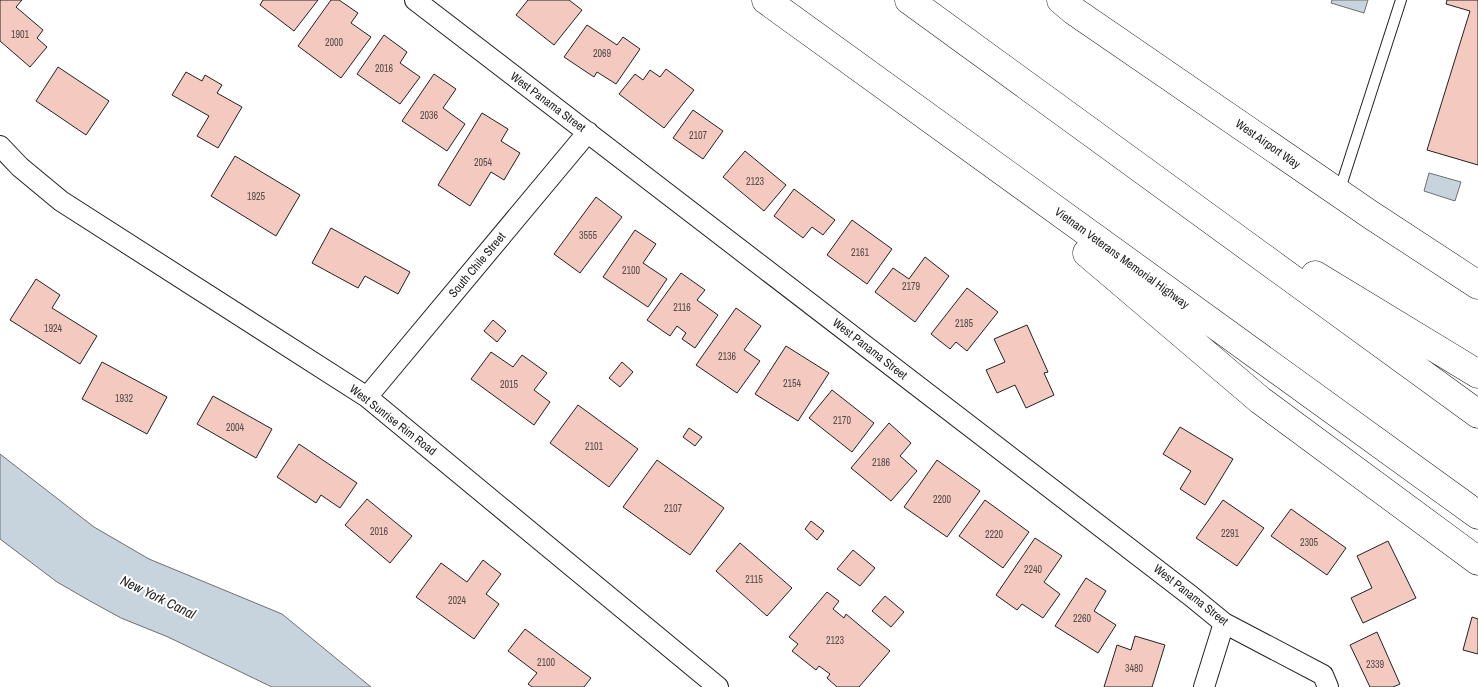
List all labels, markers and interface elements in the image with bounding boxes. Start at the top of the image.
house number: 1901 [11,28,30,41]
house number: 2000 [325,36,344,49]
house number: 2069 [593,47,612,60]
house number: 2016 [375,62,394,75]
street label: West Panama Street [507,68,589,136]
house number: 2036 [420,109,439,122]
street label: West Airport Way [1232,116,1304,172]
house number: 2107 [689,129,708,142]
house number: 2054 [474,156,493,169]
house number: 2123 [746,175,765,188]
house number: 1925 [247,190,266,203]
street label: Vietnam Veterans Memorial Highway [1051,204,1193,312]
street label: South Chile Street [445,229,509,301]
house number: 3555 [579,229,598,242]
house number: 2161 [851,246,870,259]
house number: 2100 [622,264,641,277]
house number: 2179 [902,280,921,293]
house number: 2116 [673,301,691,314]
street label: West Panama Street [829,315,911,383]
house number: 2185 [955,317,974,330]
house number: 1924 [44,322,63,335]
house number: 2136 [718,350,737,363]
house number: 2154 [783,377,802,390]
house number: 2015 [500,378,519,391]
street label: West Sunrise Rim Road [346,381,440,459]
house number: 1932 [115,392,134,405]
house number: 2170 [833,414,852,427]
house number: 2004 [226,421,245,434]
house number: 2101 [585,440,604,453]
house number: 2186 [872,456,891,469]
house number: 2200 [933,493,952,506]
house number: 2107 [664,502,683,515]
house number: 2016 [370,525,389,538]
house number: 2291 [1221,527,1240,540]
house number: 2220 [985,528,1004,541]
house number: 2305 [1300,536,1319,549]
street label: West Panama Street [1150,561,1232,629]
house number: 2240 [1024,563,1043,576]
water label: New York Canal [117,571,199,623]
house number: 2115 [745,573,763,586]
house number: 2024 [448,594,467,607]
house number: 2260 [1073,612,1092,625]
house number: 2123 [826,634,845,647]
house number: 2100 [537,656,556,669]
house number: 2339 [1366,658,1385,671]
house number: 3480 [1125,662,1144,675]

